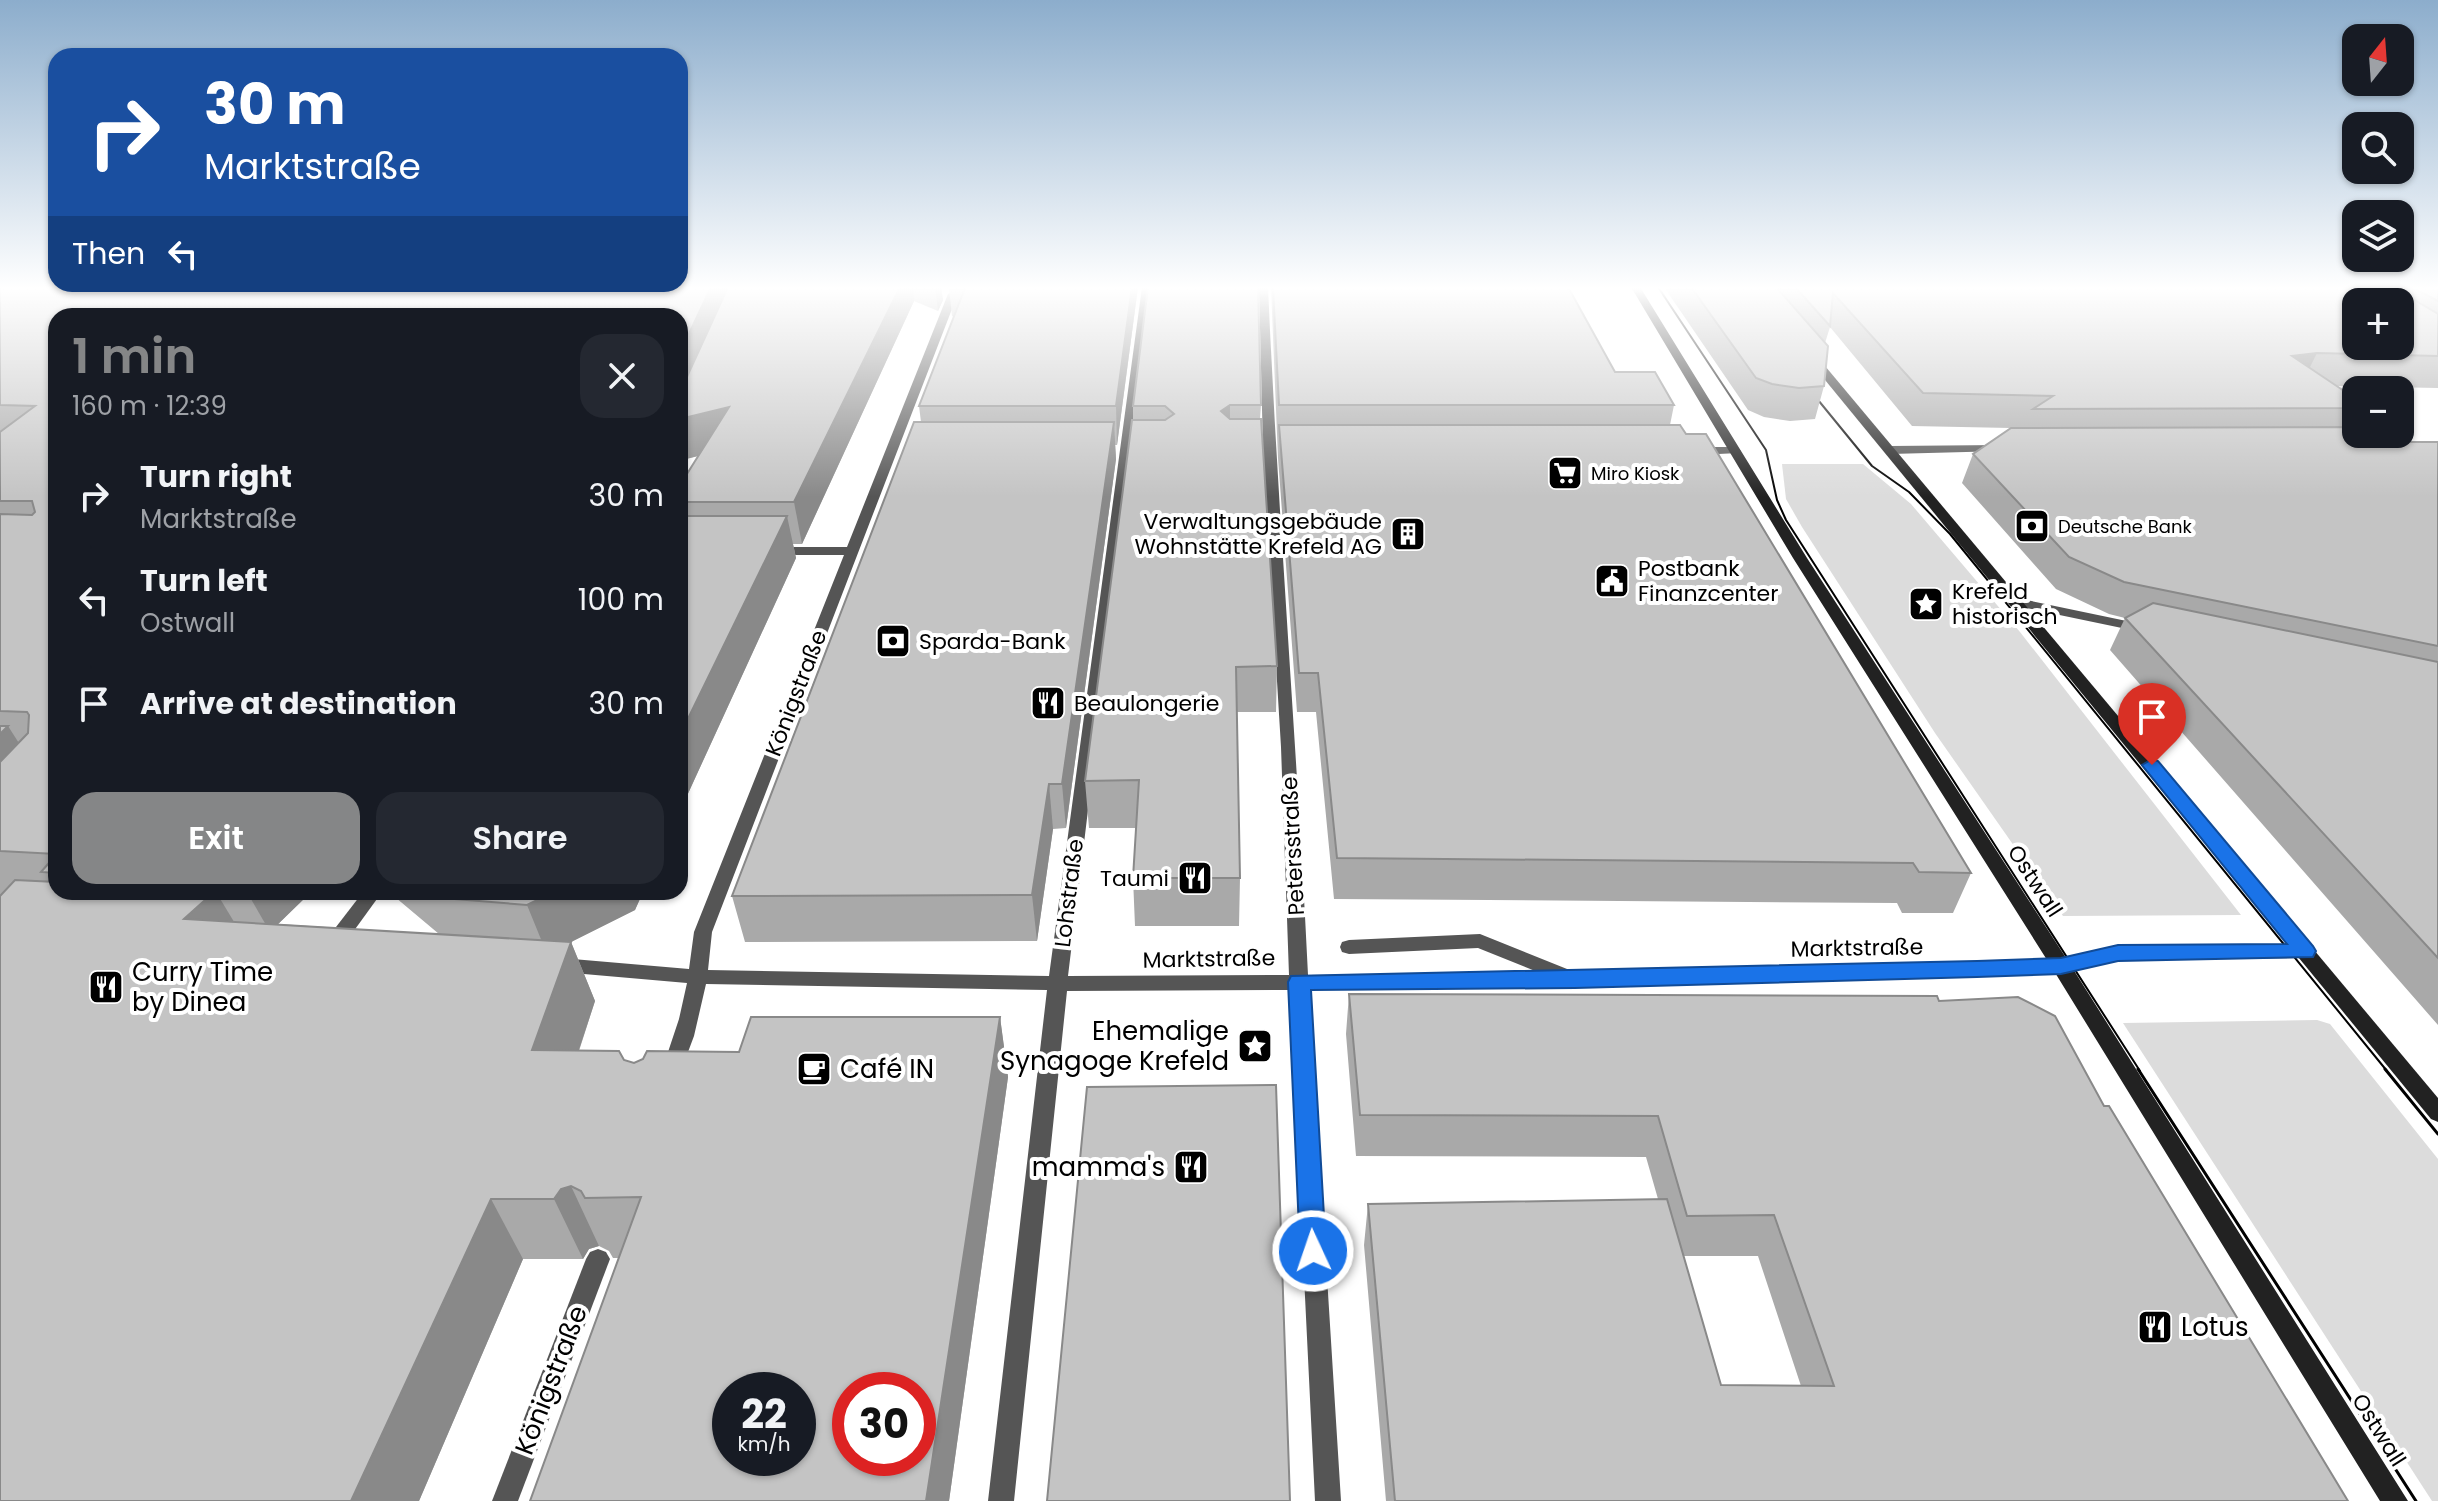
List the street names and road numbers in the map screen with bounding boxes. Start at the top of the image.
street label: Königstraße [758,625,834,761]
street label: Petersstraße [1274,776,1312,916]
street label: Lohstraße [1047,837,1091,949]
street label: Ostwall [2000,839,2070,923]
street label: Marktstraße [1790,931,1924,965]
street label: Marktstraße [1142,942,1276,976]
street label: Königstraße [506,1300,596,1460]
street label: Ostwall [2345,1388,2413,1472]

